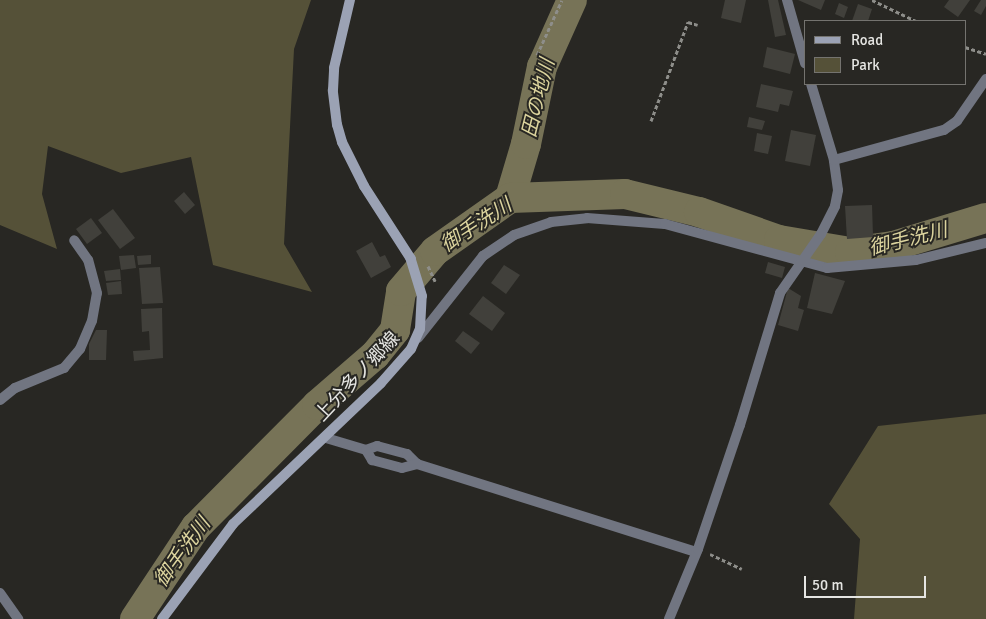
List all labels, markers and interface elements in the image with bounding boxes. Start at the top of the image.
legend [804,20,966,85]
text: Road [851,31,883,49]
water label: 田の地川 [517,56,559,140]
text: Park [851,56,880,74]
water label: 御手洗川 [436,193,516,257]
water label: 御手洗川 [866,218,950,260]
street label: 上分多ノ郷線 [311,328,405,426]
water label: 御手洗川 [149,513,215,591]
scale bar [806,566,928,598]
text: 50 m [812,576,843,594]

